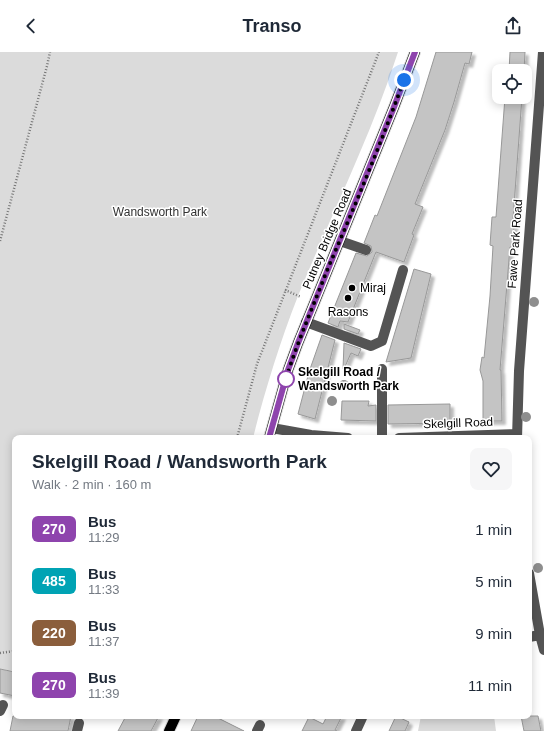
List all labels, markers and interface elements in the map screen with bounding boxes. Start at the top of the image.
icon: back [20,15,42,37]
icon: share [502,15,524,37]
text: Transo [242,16,302,36]
map controls [492,64,532,104]
button: locate [492,64,532,104]
your location [394,70,414,90]
street label: Putney Bridge Road [300,187,354,291]
street label: Fawe Park Road [505,199,525,289]
park label: Wandsworth Park [113,205,208,219]
place label: Miraj [360,281,386,295]
marker: Miraj [347,283,357,293]
marker: Rasons [343,293,353,303]
place label: Rasons [328,305,368,319]
place label: Skelgill Road / Wandsworth Park [298,365,399,393]
marker: Skelgill Road / Wandsworth Park [277,370,295,388]
street label: Skelgill Road [423,415,493,431]
button: heart [470,448,512,490]
text: Skelgill Road / Wandsworth Park [32,451,327,472]
text: Walk · 2 min · 160 m [32,477,151,492]
text: Bus [88,513,116,530]
text: 270 [42,521,66,537]
text: 1 min [475,521,512,538]
text: 11:29 [88,530,120,545]
text: Bus [88,565,116,582]
text: 485 [42,573,66,589]
text: 5 min [475,573,512,590]
text: 11:33 [88,582,120,597]
text: Bus [88,617,116,634]
text: 220 [42,625,66,641]
text: 9 min [475,625,512,642]
text: 11:37 [88,634,120,649]
text: Bus [88,669,116,686]
text: 270 [42,677,66,693]
text: 11 min [468,677,512,694]
text: 11:39 [88,686,120,701]

